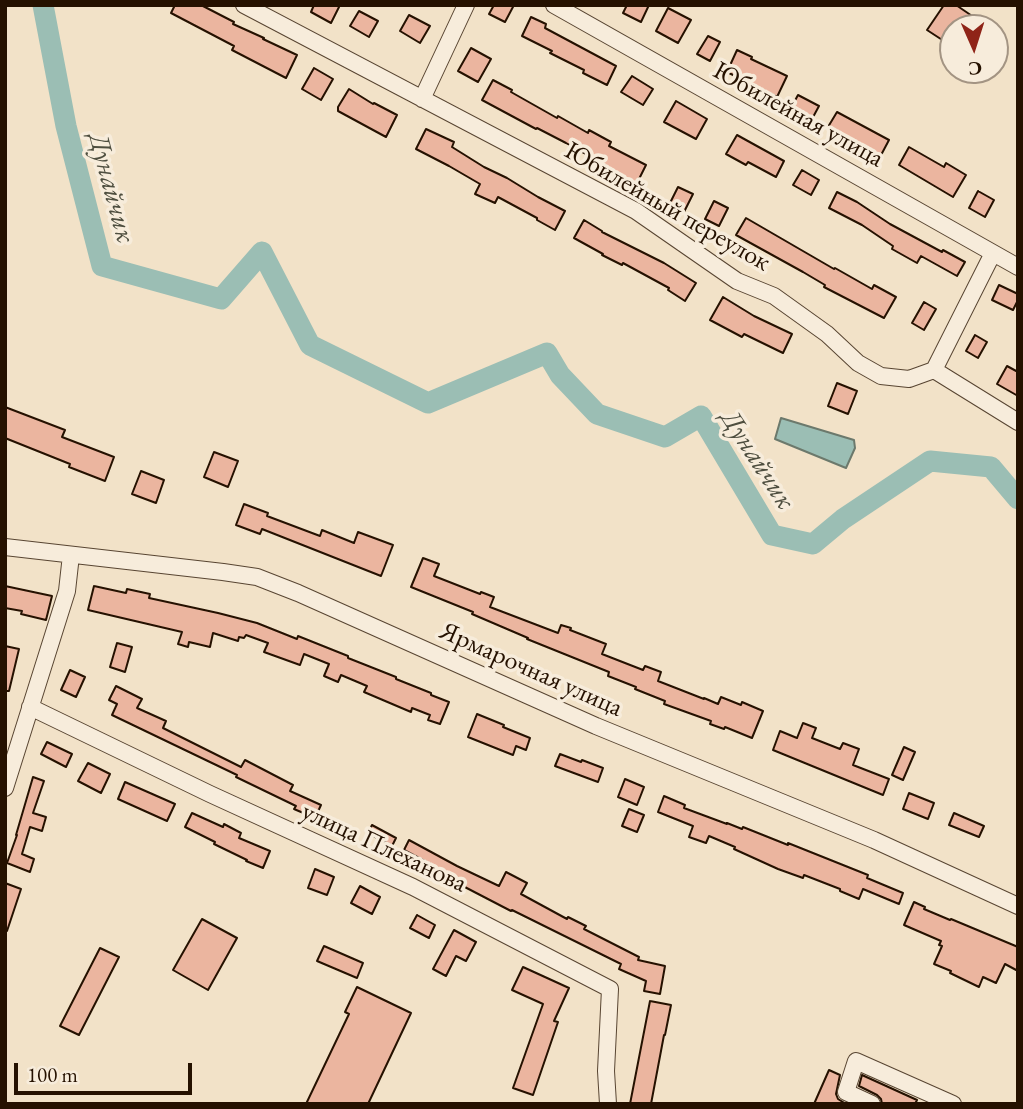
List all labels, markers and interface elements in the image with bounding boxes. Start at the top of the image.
north arrow [939,14,1009,84]
street label: Юбилейная улица [707,55,889,175]
text: С [968,56,982,81]
water label: Дунайчик [80,130,142,246]
street label: Юбилейный переулок [558,135,776,279]
water label: Дунайчик [712,404,802,516]
street label: Ярмарочная улица [435,616,627,724]
street label: улица Плеханова [296,796,472,900]
scale bar [18,1050,196,1094]
text: 100 m [27,1061,78,1088]

